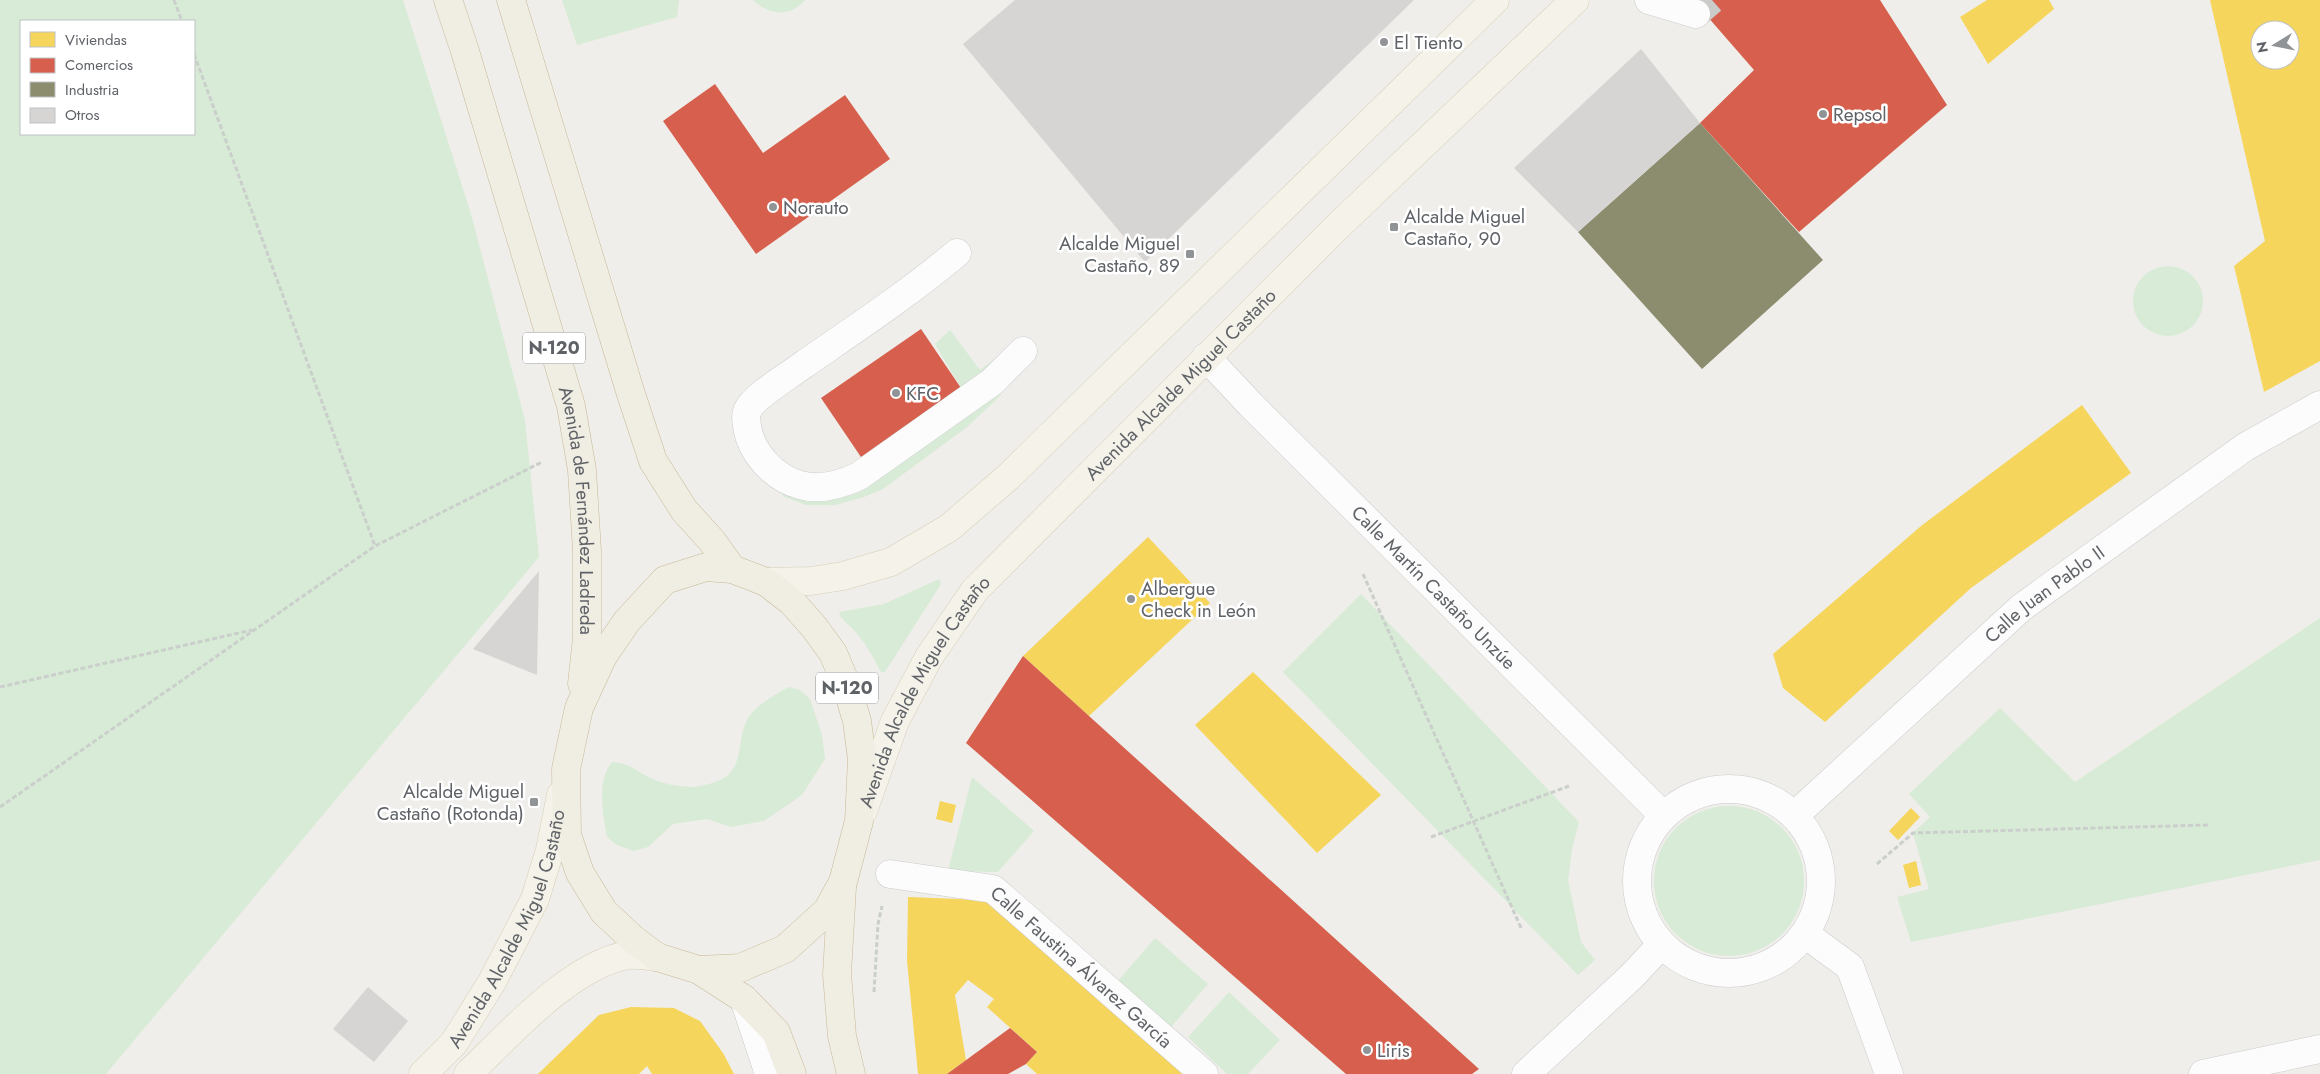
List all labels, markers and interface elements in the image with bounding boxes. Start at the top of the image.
legend [20,20,195,135]
north arrow [2250,20,2300,70]
text: Viviendas [65,29,127,51]
place label: El Tiento [1394,29,1463,56]
marker: El Tiento [1378,36,1390,48]
text: N [2251,40,2273,54]
text: Comercios [65,54,133,76]
text: Industria [65,79,119,101]
place label: Repsol [1833,101,1887,128]
text: Otros [65,104,100,126]
marker: Repsol [1817,108,1829,120]
place label: Norauto [783,194,849,221]
marker: Norauto [767,201,779,213]
place label: Alcalde Miguel Castaño, 90 [1404,203,1525,252]
marker: Alcalde Miguel Castaño, 90 [1388,221,1400,233]
place label: Alcalde Miguel Castaño, 89 [1059,230,1180,279]
marker: Alcalde Miguel Castaño, 89 [1184,248,1196,260]
street label: Avenida Alcalde Miguel Castaño [1079,283,1282,486]
road number: N-120 [523,332,585,363]
place label: KFC [906,380,939,407]
street label: Avenida de Fernández Ladreda [552,383,600,635]
marker: KFC [890,387,902,399]
street label: Calle Martín Castaño Unzúe [1345,499,1522,676]
street label: Calle Juan Pablo II [1979,539,2110,649]
street label: Avenida Alcalde Miguel Castaño [852,569,996,811]
place label: Albergue Check in León [1141,575,1256,624]
marker: Albergue Check in León [1125,593,1137,605]
road number: N-120 [816,672,878,704]
place label: Alcalde Miguel Castaño (Rotonda) [377,778,524,827]
marker: Alcalde Miguel Castaño (Rotonda) [528,796,540,808]
street label: Avenida Alcalde Miguel Castaño [441,807,572,1053]
street label: Calle Faustina Álvarez García [984,880,1178,1055]
place label: Liris [1377,1037,1410,1064]
marker: Liris [1361,1044,1373,1056]

